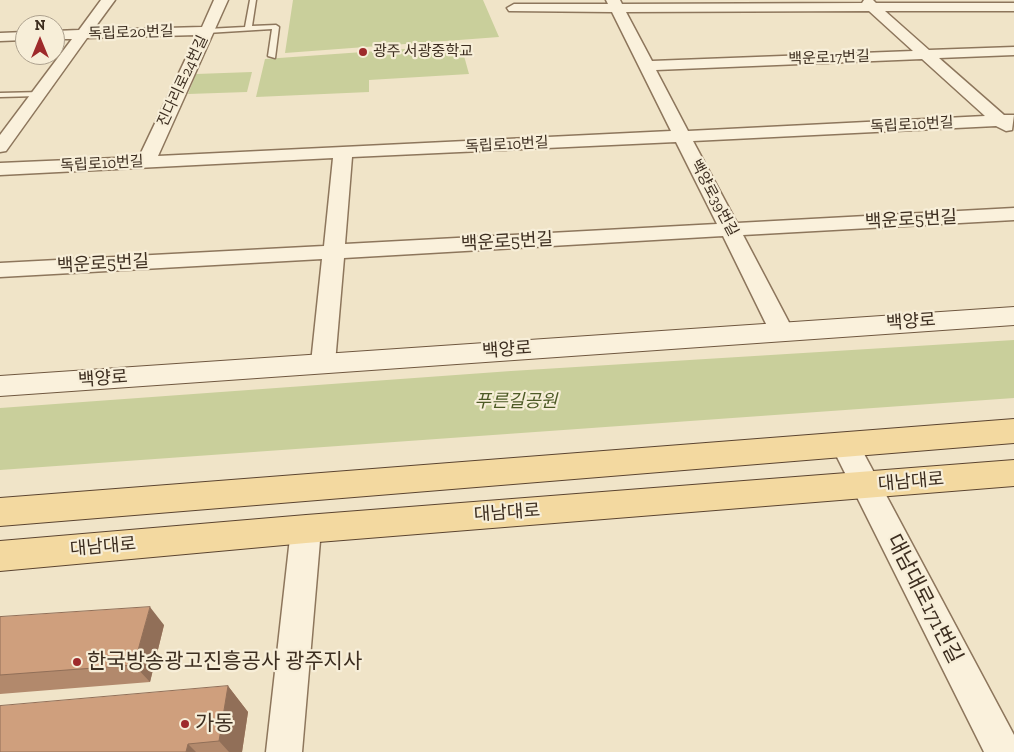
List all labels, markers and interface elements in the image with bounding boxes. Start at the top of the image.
north arrow [15,15,65,65]
text: N [35,17,45,34]
street label: 독립로20번길 [88,23,174,43]
street label: 진다리로24번길 [154,33,212,129]
place label: 광주 서광중학교 [373,43,473,61]
marker: 광주 서광중학교 [357,46,369,58]
street label: 백운로17번길 [788,48,870,68]
street label: 독립로10번길 [870,114,954,136]
street label: 독립로10번길 [465,134,549,156]
street label: 독립로10번길 [60,153,144,175]
street label: 백양로39번길 [686,157,742,239]
street label: 백운로5번길 [864,207,958,233]
street label: 백운로5번길 [460,229,554,255]
street label: 백운로5번길 [56,251,150,277]
street label: 백양로 [885,309,937,335]
street label: 백양로 [481,337,533,363]
street label: 백양로 [77,366,129,392]
park label: 푸른길공원 [475,391,557,413]
street label: 대남대로 [877,468,945,496]
street label: 대남대로 [473,500,541,526]
street label: 대남대로171번길 [881,530,967,668]
street label: 대남대로 [69,533,137,561]
place label: 한국방송광고진흥공사 광주지사 [87,649,362,675]
marker: 한국방송광고진흥공사 광주지사 [71,656,83,668]
place label: 가동 [195,711,234,737]
marker: 가동 [179,718,191,730]

